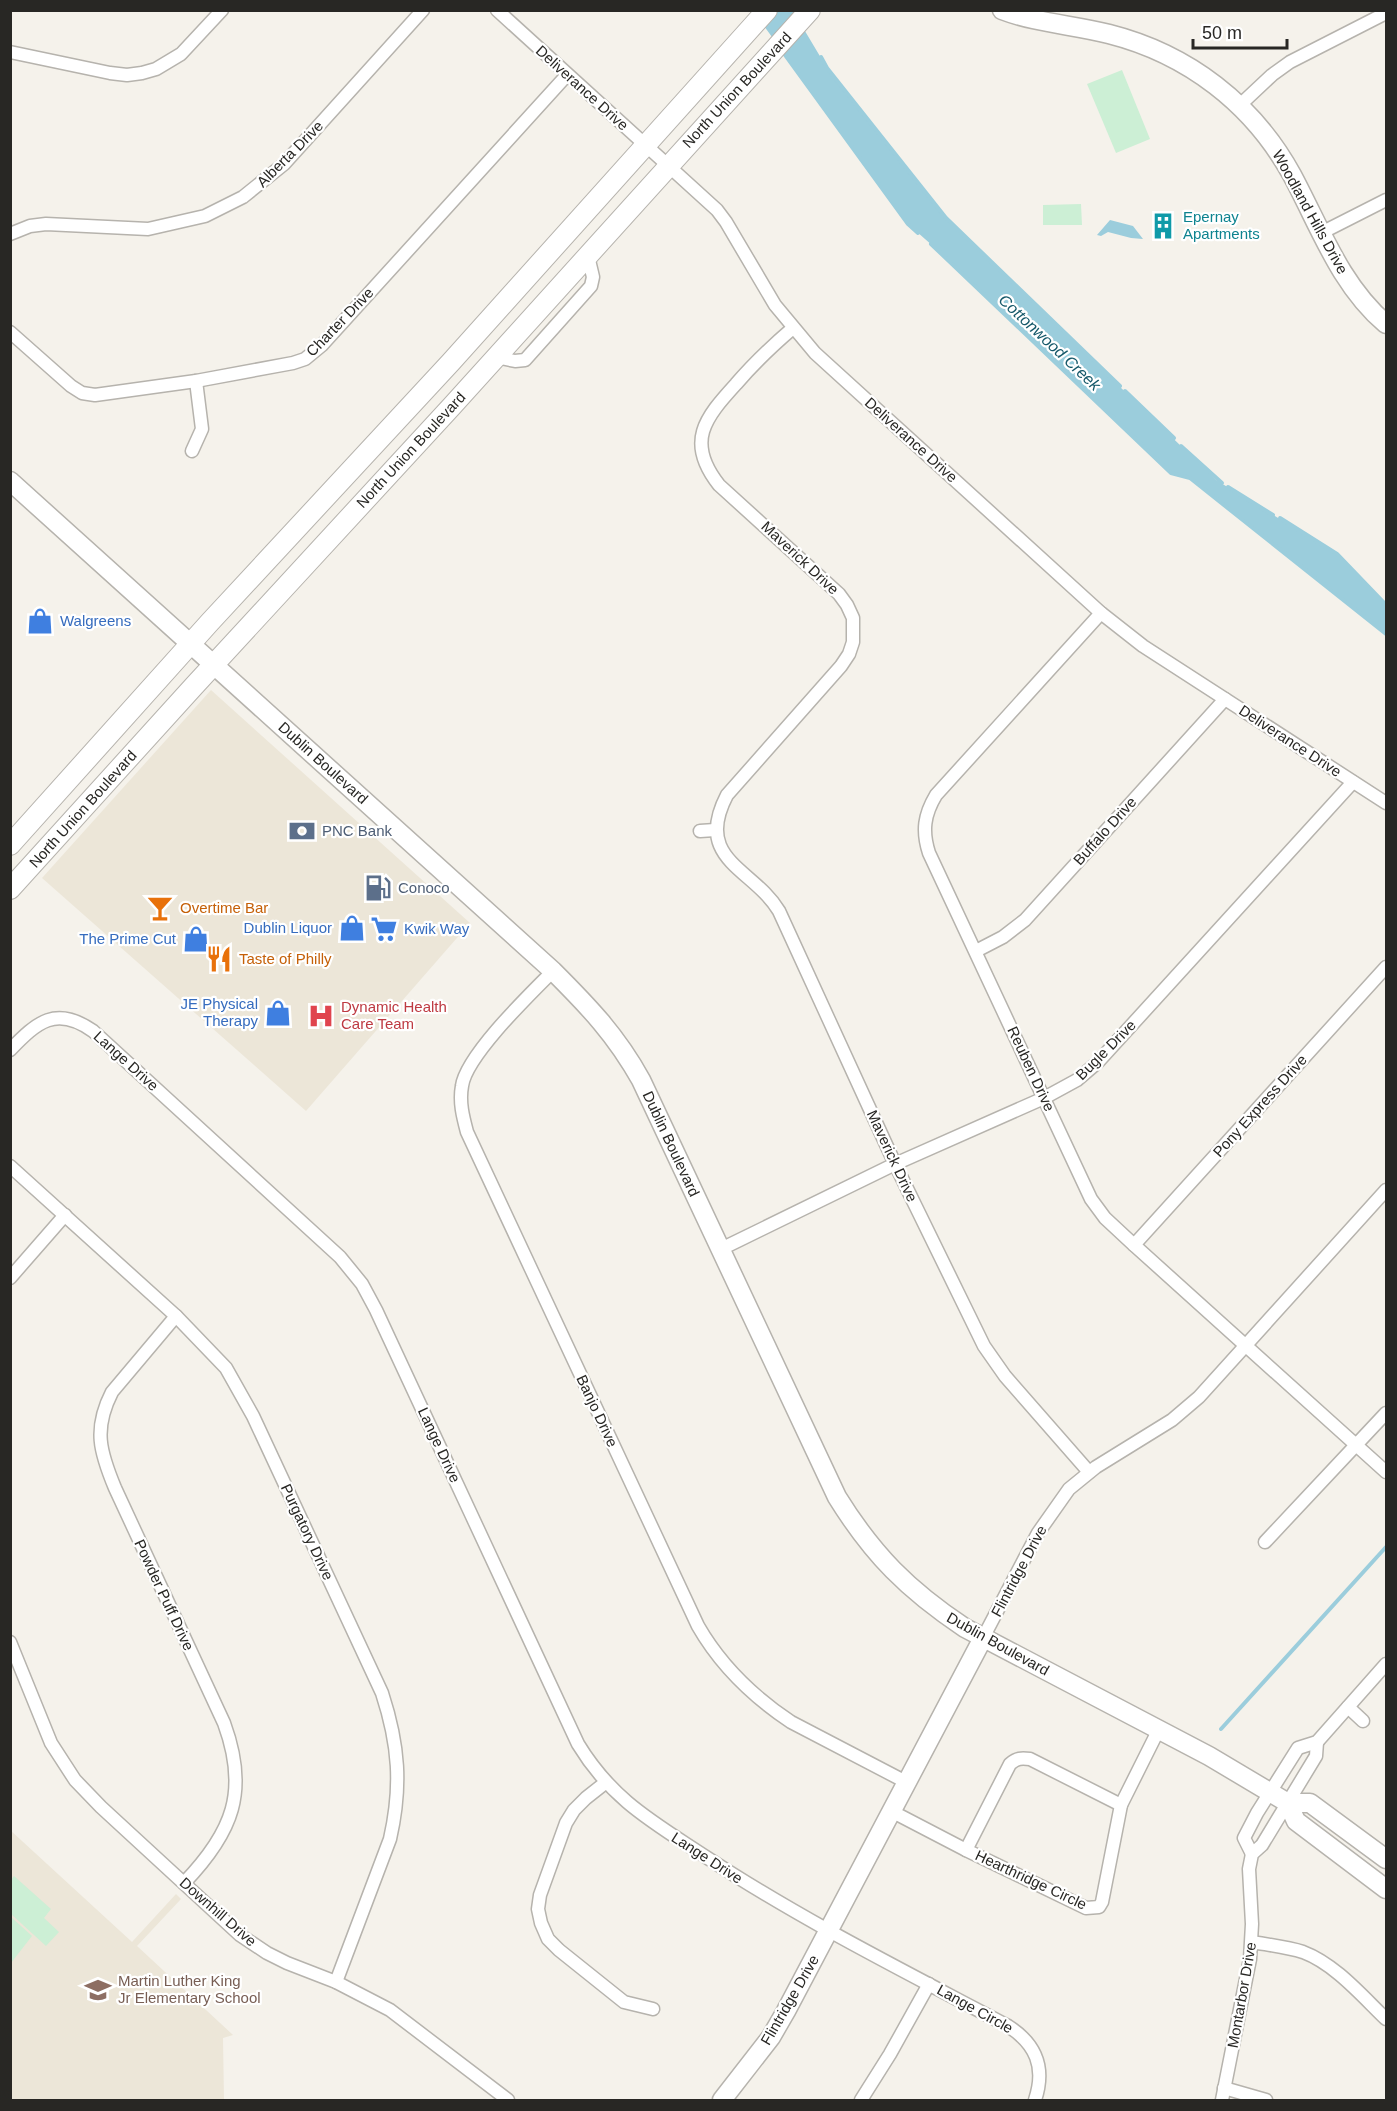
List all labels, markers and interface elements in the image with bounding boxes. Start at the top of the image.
scale bar [1193,12,1288,50]
text: 50 m [1202,23,1242,43]
street label: North Union Boulevard [679,28,795,151]
street label: Deliverance Drive [533,42,632,134]
street label: Alberta Drive [253,117,326,190]
street label: Woodland Hills Drive [1269,147,1352,277]
place label: Epernay Apartments [1183,208,1260,242]
building icon: Epernay Apartments [1148,211,1178,241]
street label: Charter Drive [303,284,377,360]
water label: Cottonwood Creek [995,291,1105,394]
street label: North Union Boulevard [353,388,469,511]
street label: Deliverance Drive [862,394,961,486]
street label: Maverick Drive [758,518,842,598]
shop icon: Walgreens [25,606,55,636]
place label: Walgreens [60,612,131,629]
street label: Deliverance Drive [1236,701,1345,780]
street label: Dublin Boulevard [275,718,371,807]
street label: North Union Boulevard [26,747,140,871]
street label: Buffalo Drive [1070,793,1140,868]
bank icon: PNC Bank [287,816,317,846]
place label: PNC Bank [322,822,393,839]
fuel station icon: Conoco [363,873,393,903]
place label: Conoco [398,879,450,896]
bar icon: Overtime Bar [145,893,175,923]
place label: Overtime Bar [180,899,268,916]
shop icon: Dublin Liquor [337,913,367,943]
supermarket icon: Kwik Way [369,914,399,944]
place label: Dublin Liquor [244,919,332,936]
place label: Kwik Way [404,920,470,937]
shop icon: The Prime Cut [181,924,211,954]
place label: The Prime Cut [79,930,177,947]
restaurant icon: Taste of Philly [204,944,234,974]
place label: Taste of Philly [239,950,332,967]
place label: JE Physical Therapy [180,995,258,1029]
shop icon: JE Physical Therapy [263,998,293,1028]
place label: Dynamic Health Care Team [341,998,447,1032]
hospital icon: Dynamic Health Care Team [306,1001,336,1031]
street label: Bugle Drive [1072,1016,1139,1083]
street label: Reuben Drive [1004,1024,1059,1114]
street label: Lange Drive [91,1027,162,1094]
street label: Pony Express Drive [1209,1051,1310,1160]
street label: Dublin Boulevard [640,1088,703,1199]
street label: Maverick Drive [864,1107,921,1204]
street label: Banjo Drive [573,1372,622,1450]
street label: Lange Drive [415,1405,464,1485]
street label: Purgatory Drive [278,1481,337,1583]
street label: Flintridge Drive [987,1522,1050,1619]
street label: Powder Puff Drive [131,1537,198,1653]
street label: Dublin Boulevard [944,1608,1052,1679]
street label: Lange Drive [669,1828,746,1887]
street label: Hearthridge Circle [973,1846,1090,1913]
street label: Downhill Drive [177,1874,260,1949]
street label: Montarbor Drive [1224,1940,1259,2049]
street label: Flintridge Drive [757,1952,822,2048]
place label: Martin Luther King Jr Elementary School [118,1972,261,2006]
school or university icon: Martin Luther King Jr Elementary School [83,1975,113,2005]
street label: Lange Circle [934,1981,1016,2036]

